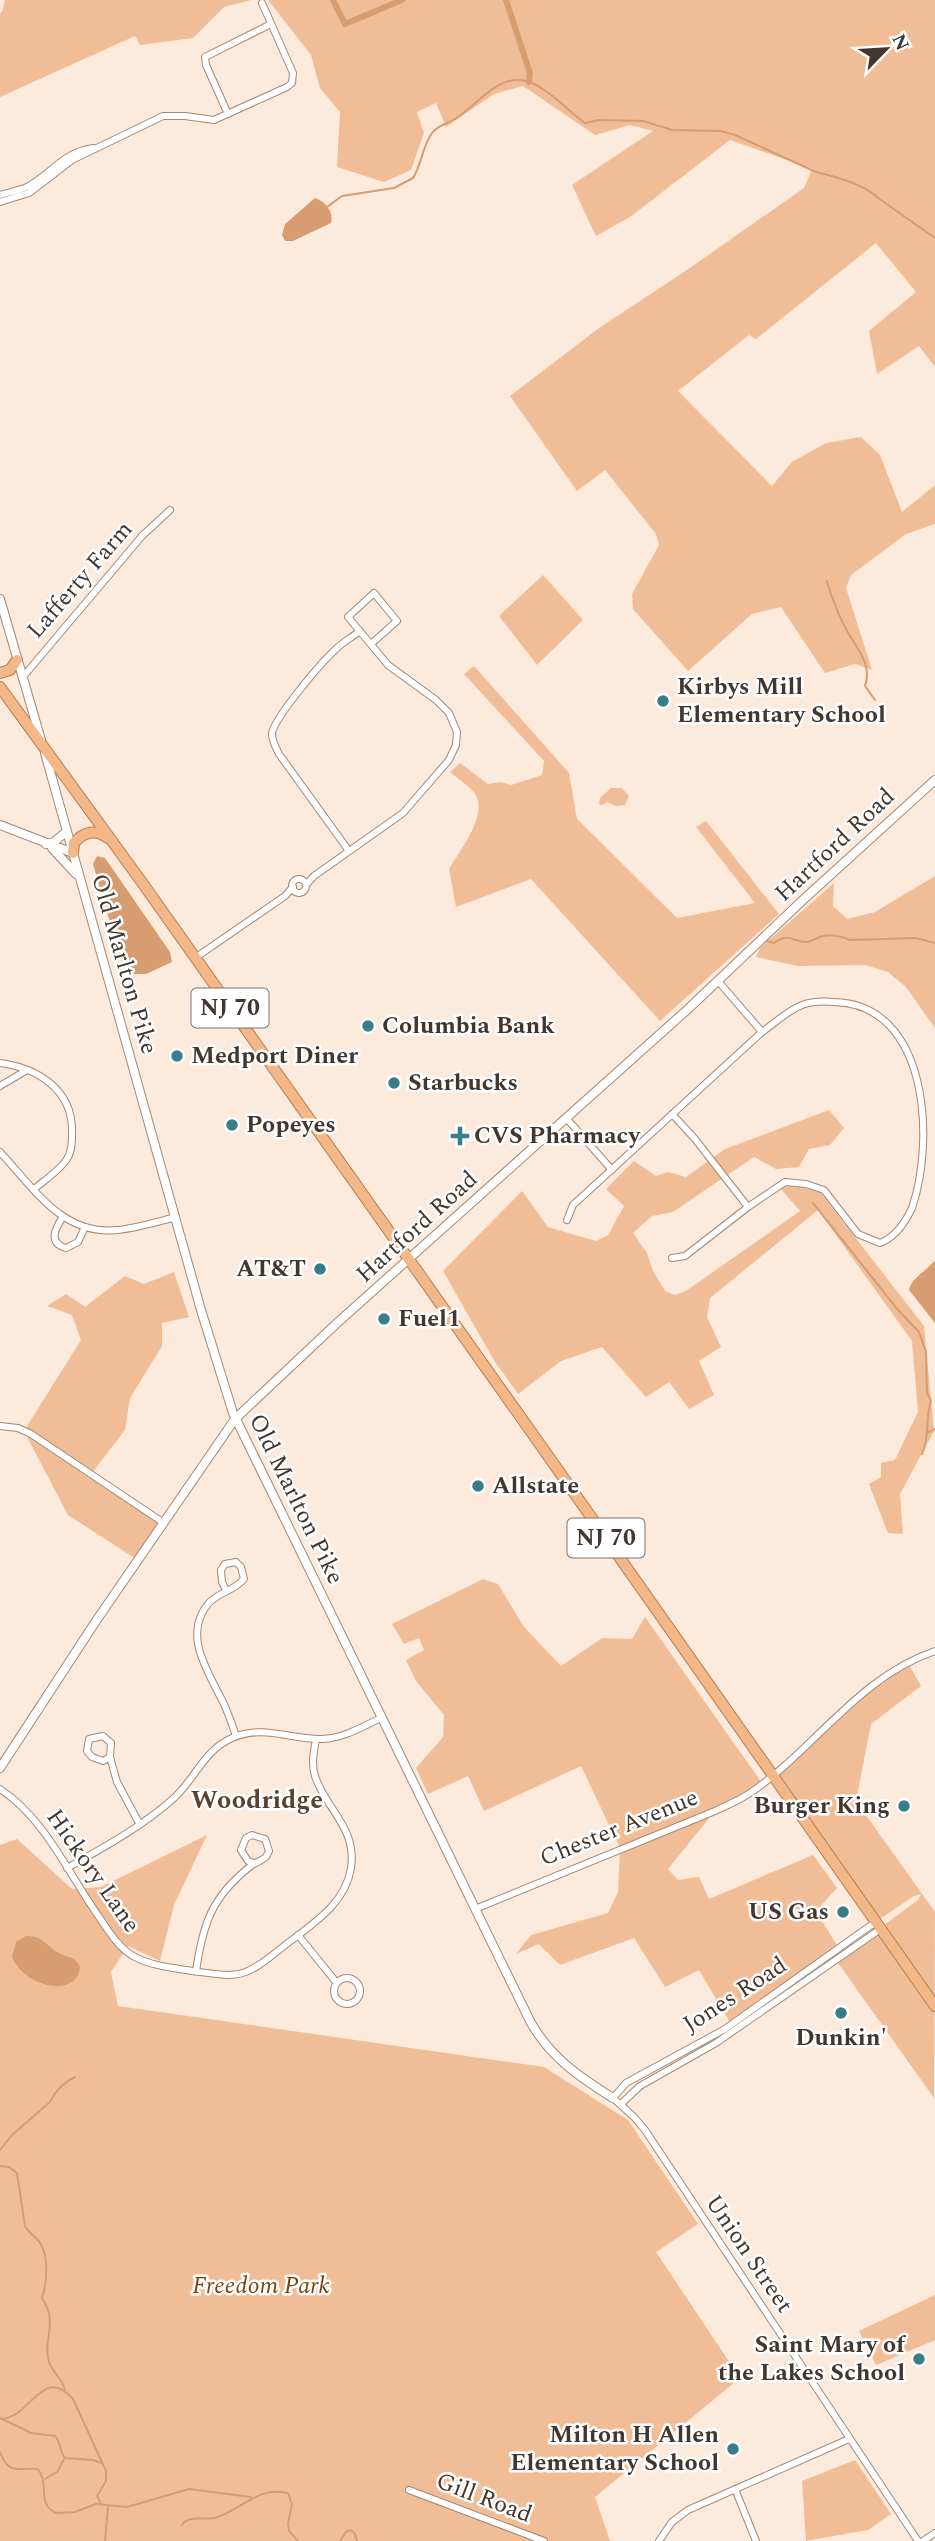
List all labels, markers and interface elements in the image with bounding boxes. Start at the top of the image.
north arrow [851,14,921,84]
text: N [884,29,916,56]
street label: Lafferty Farm [18,513,142,647]
place label: Kirbys Mill Elementary School [677,669,886,733]
marker: Kirbys Mill Elementary School [655,693,671,709]
street label: Hartford Road [767,780,903,910]
street label: Old Marlton Pike [81,870,167,1058]
road number: NJ 70 [191,988,268,1028]
place label: Columbia Bank [382,1008,555,1044]
marker: Columbia Bank [360,1018,376,1034]
place label: Medport Diner [191,1038,359,1074]
marker: Medport Diner [169,1048,185,1064]
place label: Starbucks [408,1065,518,1101]
marker: Starbucks [386,1075,402,1091]
place label: Popeyes [246,1107,336,1143]
marker: Popeyes [224,1117,240,1133]
place label: CVS Pharmacy [474,1118,641,1154]
marker: CVS Pharmacy [452,1128,468,1144]
street label: Hartford Road [348,1162,486,1292]
place label: AT&T [236,1251,306,1287]
marker: AT&T [312,1261,328,1277]
place label: Fuel1 [398,1301,460,1337]
marker: Fuel1 [376,1311,392,1327]
street label: Old Marlton Pike [239,1408,353,1590]
place label: Allstate [492,1468,579,1504]
marker: Allstate [470,1478,486,1494]
road number: NJ 70 [568,1518,644,1558]
district label: Woodridge [191,1780,323,1820]
street label: Chester Avenue [534,1780,704,1876]
place label: Burger King [754,1788,890,1824]
marker: Burger King [896,1798,912,1814]
street label: Hickory Lane [37,1802,149,1940]
place label: US Gas [748,1894,829,1930]
marker: US Gas [835,1904,851,1920]
street label: Jones Road [676,1948,794,2042]
marker: Dunkin' [833,2005,849,2021]
place label: Dunkin' [795,2020,887,2056]
street label: Union Street [696,2187,802,2321]
park label: Freedom Park [192,2268,330,2304]
place label: Saint Mary of the Lakes School [718,2327,907,2391]
marker: Saint Mary of the Lakes School [911,2351,927,2367]
place label: Milton H Allen Elementary School [510,2417,719,2481]
marker: Milton H Allen Elementary School [725,2441,741,2457]
street label: Gill Road [431,2463,537,2533]

